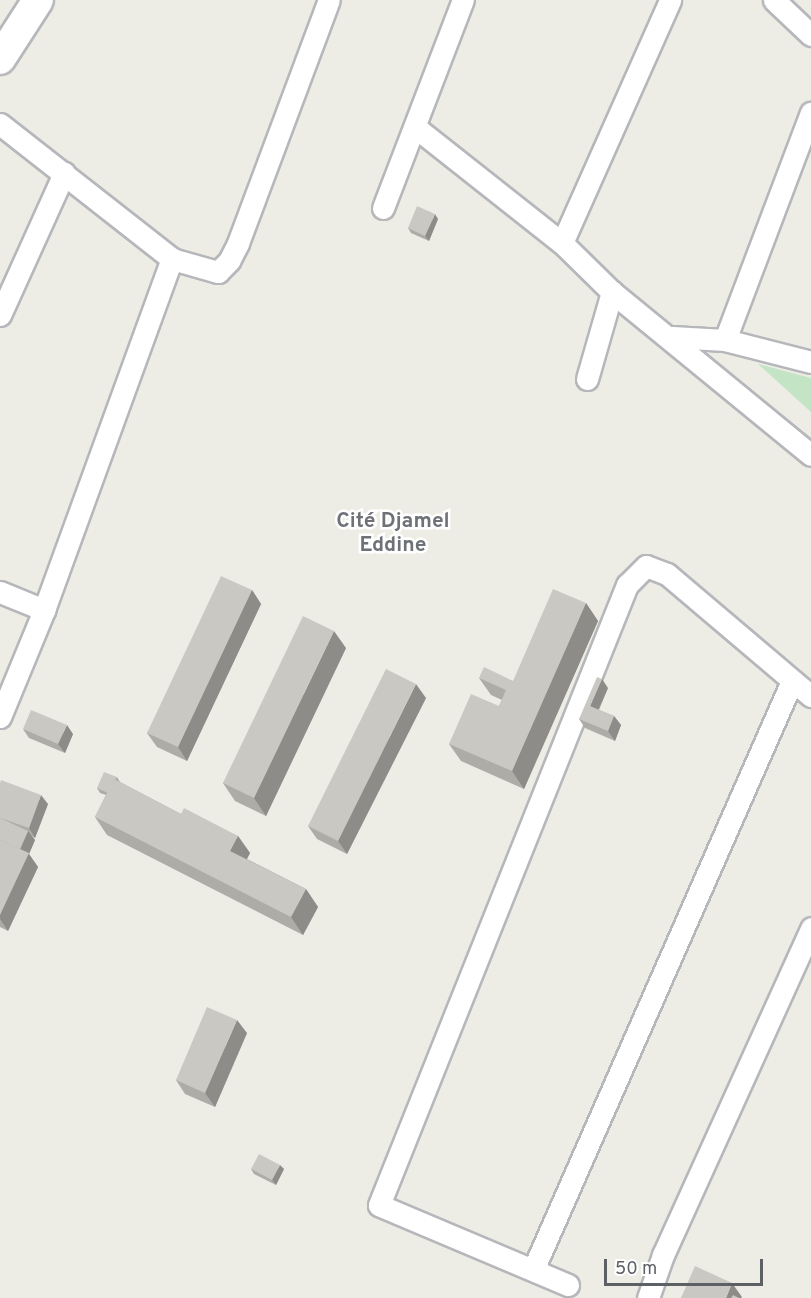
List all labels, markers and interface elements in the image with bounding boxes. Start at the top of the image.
district label: Cité Djamel Eddine [336,509,450,559]
scale bar [607,1247,766,1285]
text: 50 m [615,1258,657,1281]

